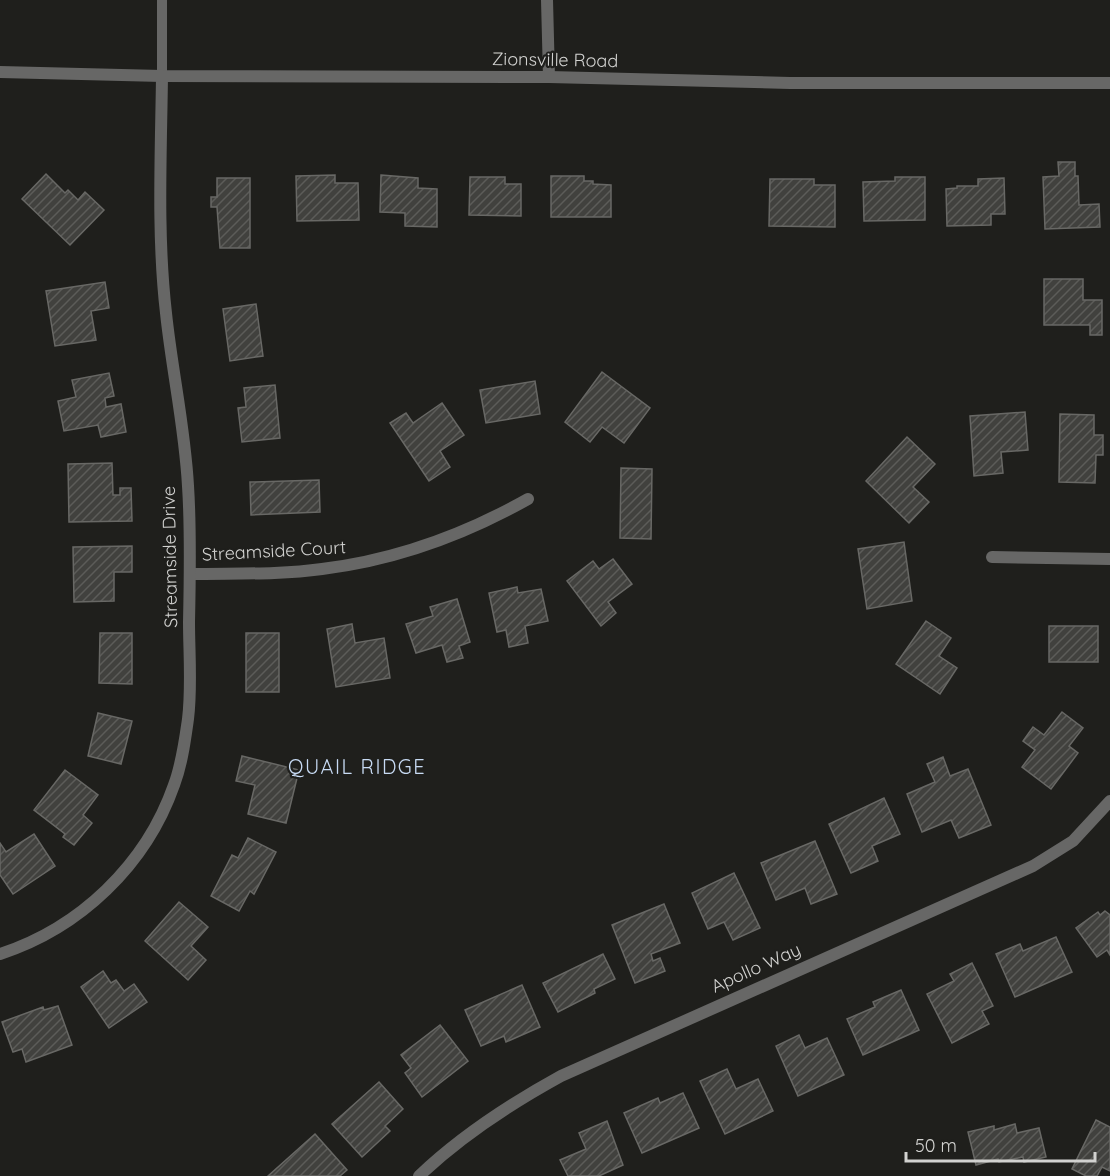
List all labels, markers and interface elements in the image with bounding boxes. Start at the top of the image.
street label: Zionsville Road [492,47,618,72]
street label: Streamside Drive [157,486,182,628]
street label: Streamside Court [201,535,347,566]
district label: QUAIL RIDGE [288,754,426,779]
street label: Apollo Way [707,938,804,998]
scale bar [906,1125,1095,1163]
text: 50 m [915,1134,957,1157]

